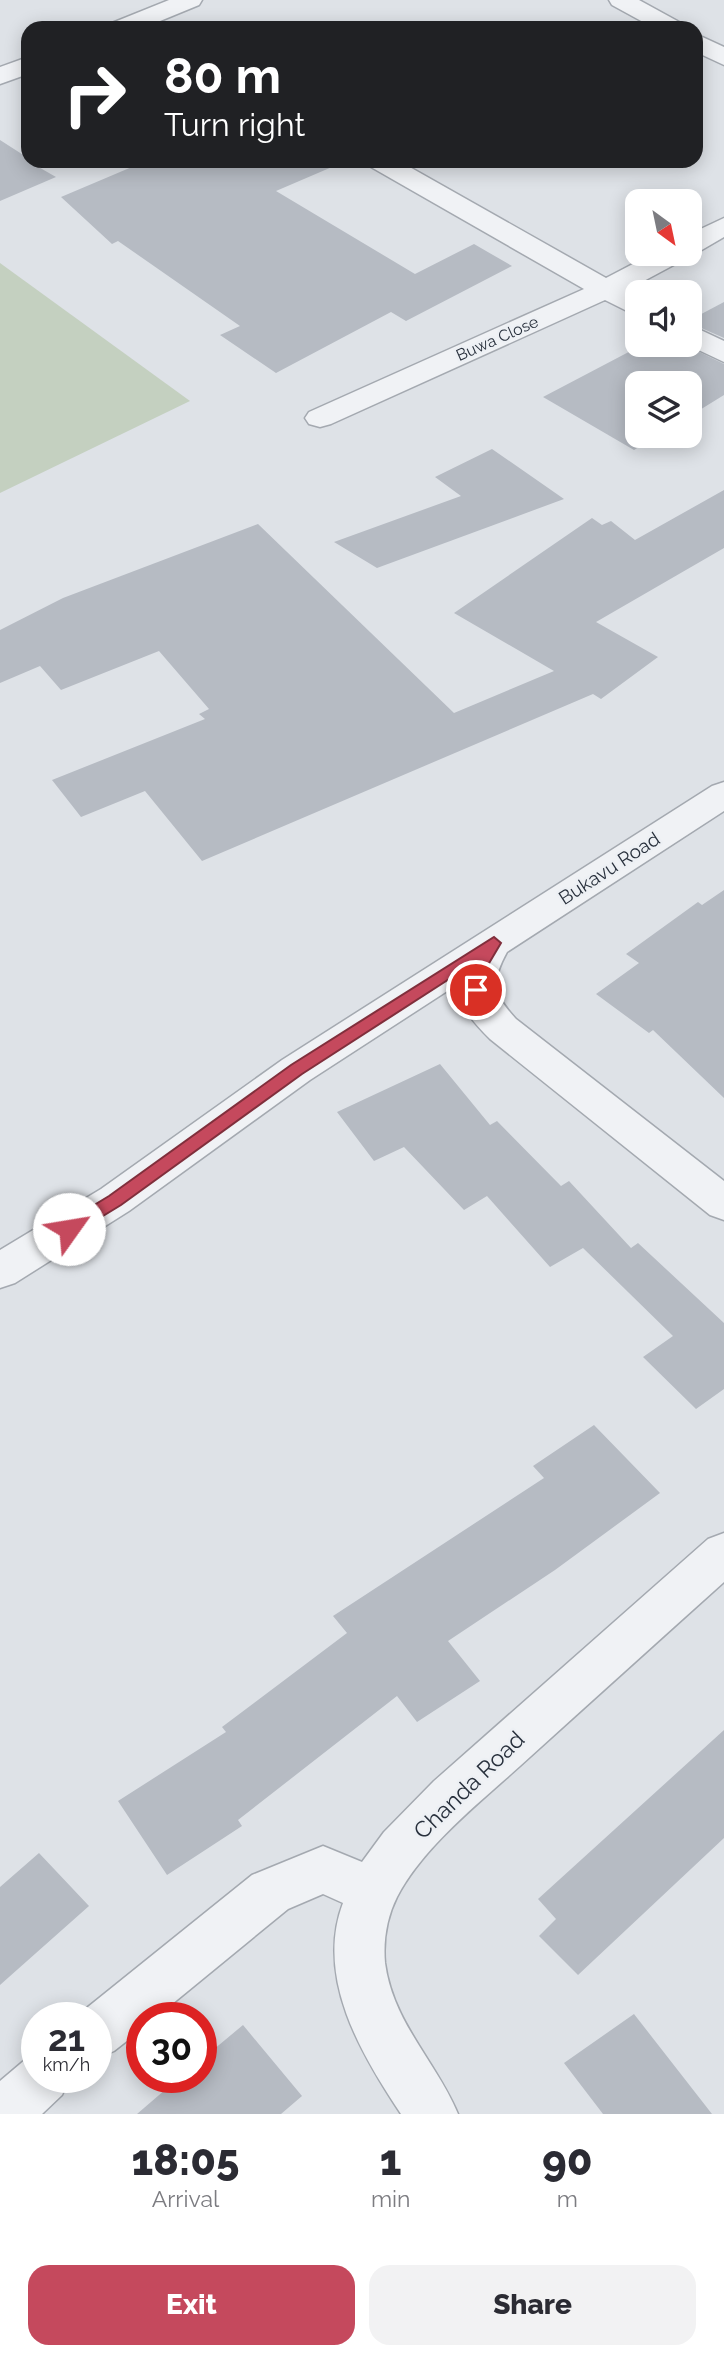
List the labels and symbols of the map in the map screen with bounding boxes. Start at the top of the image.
north arrow [625,189,702,266]
street label: Buwa Close [453,312,541,365]
street label: Bukavu Road [554,827,664,909]
pin [446,960,506,1020]
position arrow [32,1192,106,1266]
street label: Chanda Road [408,1725,529,1844]
speed limit sign: 30 [126,2002,217,2093]

